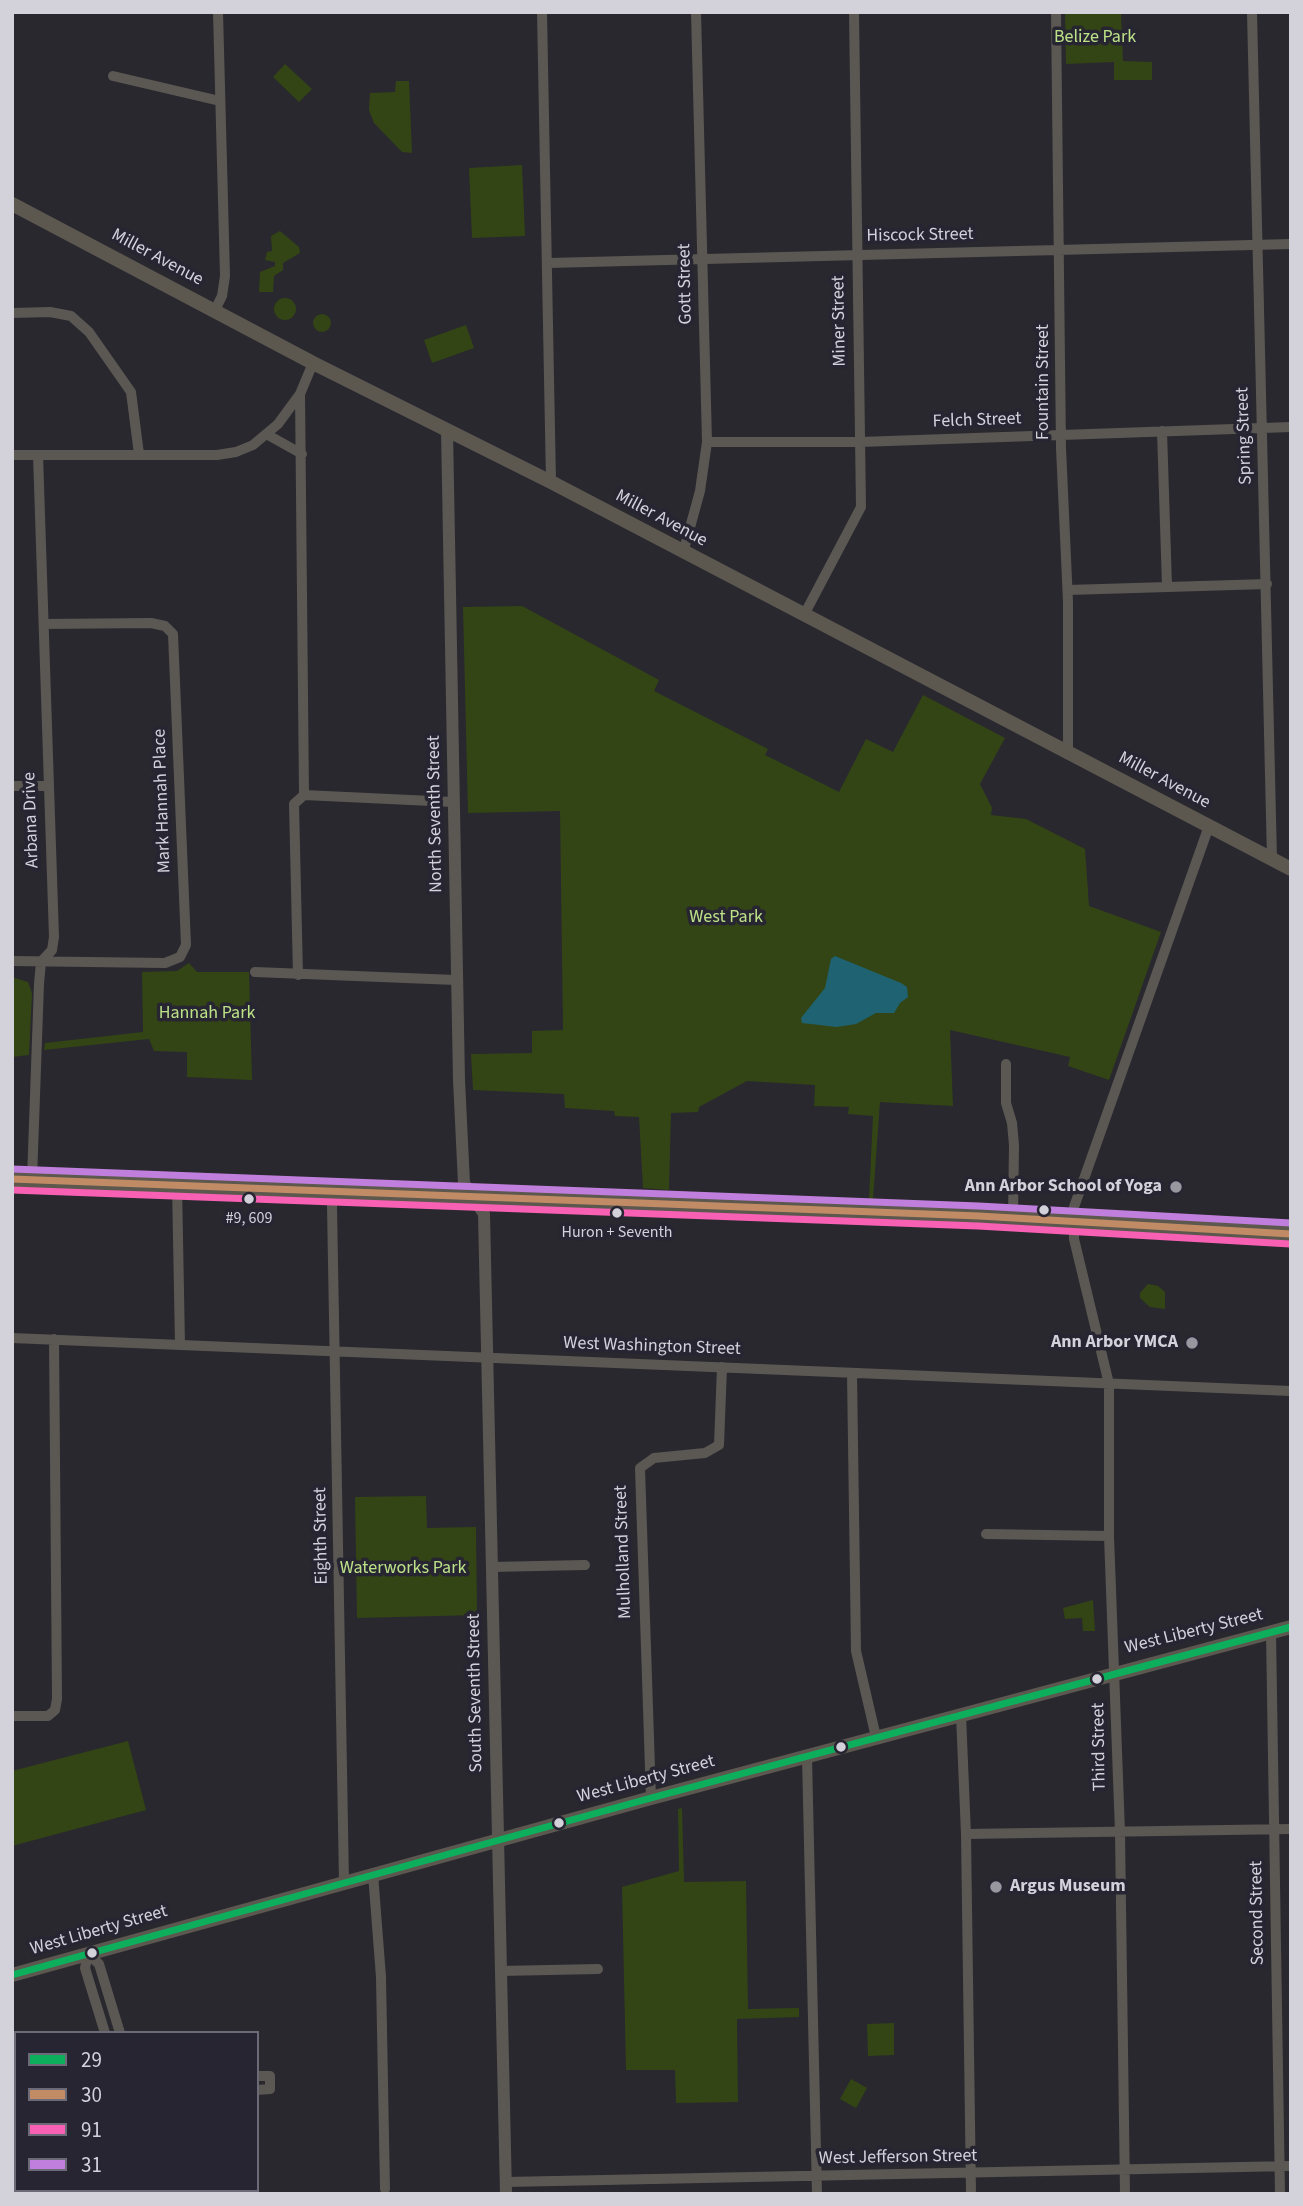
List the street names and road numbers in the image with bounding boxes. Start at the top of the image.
street label: Hiscock Street [866,224,974,248]
street label: Miller Avenue [107,225,207,291]
street label: Gott Street [674,243,698,325]
street label: Miner Street [828,275,852,367]
street label: Fountain Street [1033,324,1055,440]
street label: Spring Street [1232,387,1258,485]
street label: Felch Street [932,409,1022,433]
street label: Miller Avenue [611,486,711,552]
street label: Mark Hannah Place [150,728,176,874]
street label: North Seventh Street [424,735,448,893]
street label: Miller Avenue [1114,748,1214,814]
street label: Arbana Drive [20,771,44,869]
street label: West Washington Street [563,1333,741,1361]
street label: Mulholland Street [611,1485,637,1619]
street label: Eighth Street [310,1487,334,1585]
street label: West Liberty Street [1123,1604,1265,1660]
street label: South Seventh Street [464,1613,488,1773]
street label: Third Street [1088,1703,1112,1791]
street label: West Liberty Street [575,1751,717,1809]
street label: Second Street [1246,1860,1270,1966]
street label: West Liberty Street [28,1901,170,1961]
street label: West Jefferson Street [819,2146,977,2170]

